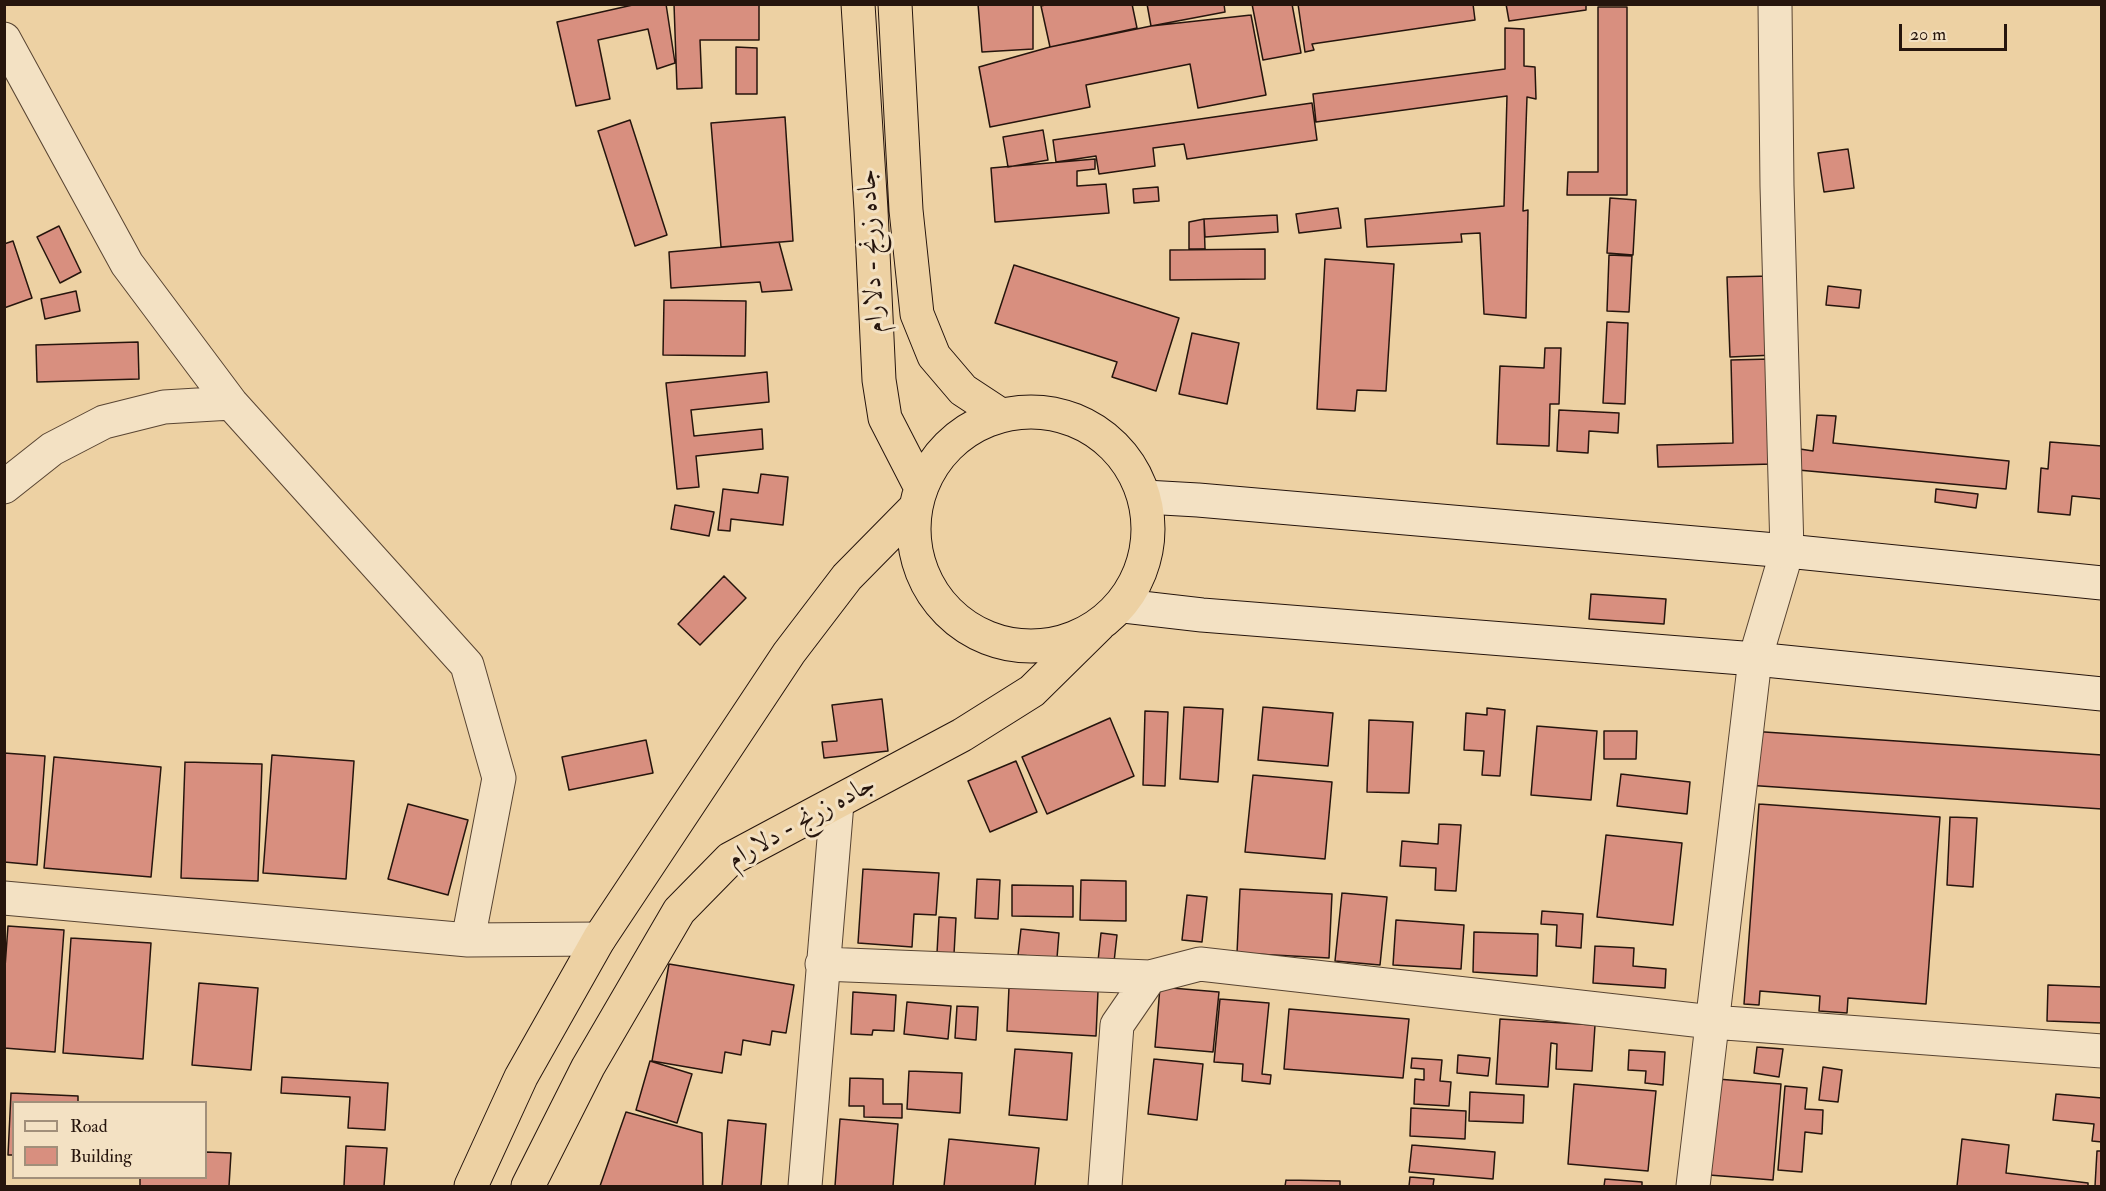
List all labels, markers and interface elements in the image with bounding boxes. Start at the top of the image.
scale bar [1902,12,2010,50]
text: 20 m [1910,23,1946,46]
street label: جاده زرنج - دلارام [853,168,893,334]
street label: جاده زرنج - دلارام [723,770,881,876]
legend [12,1101,207,1179]
text: Road [70,1115,108,1138]
text: Building [70,1145,132,1168]

